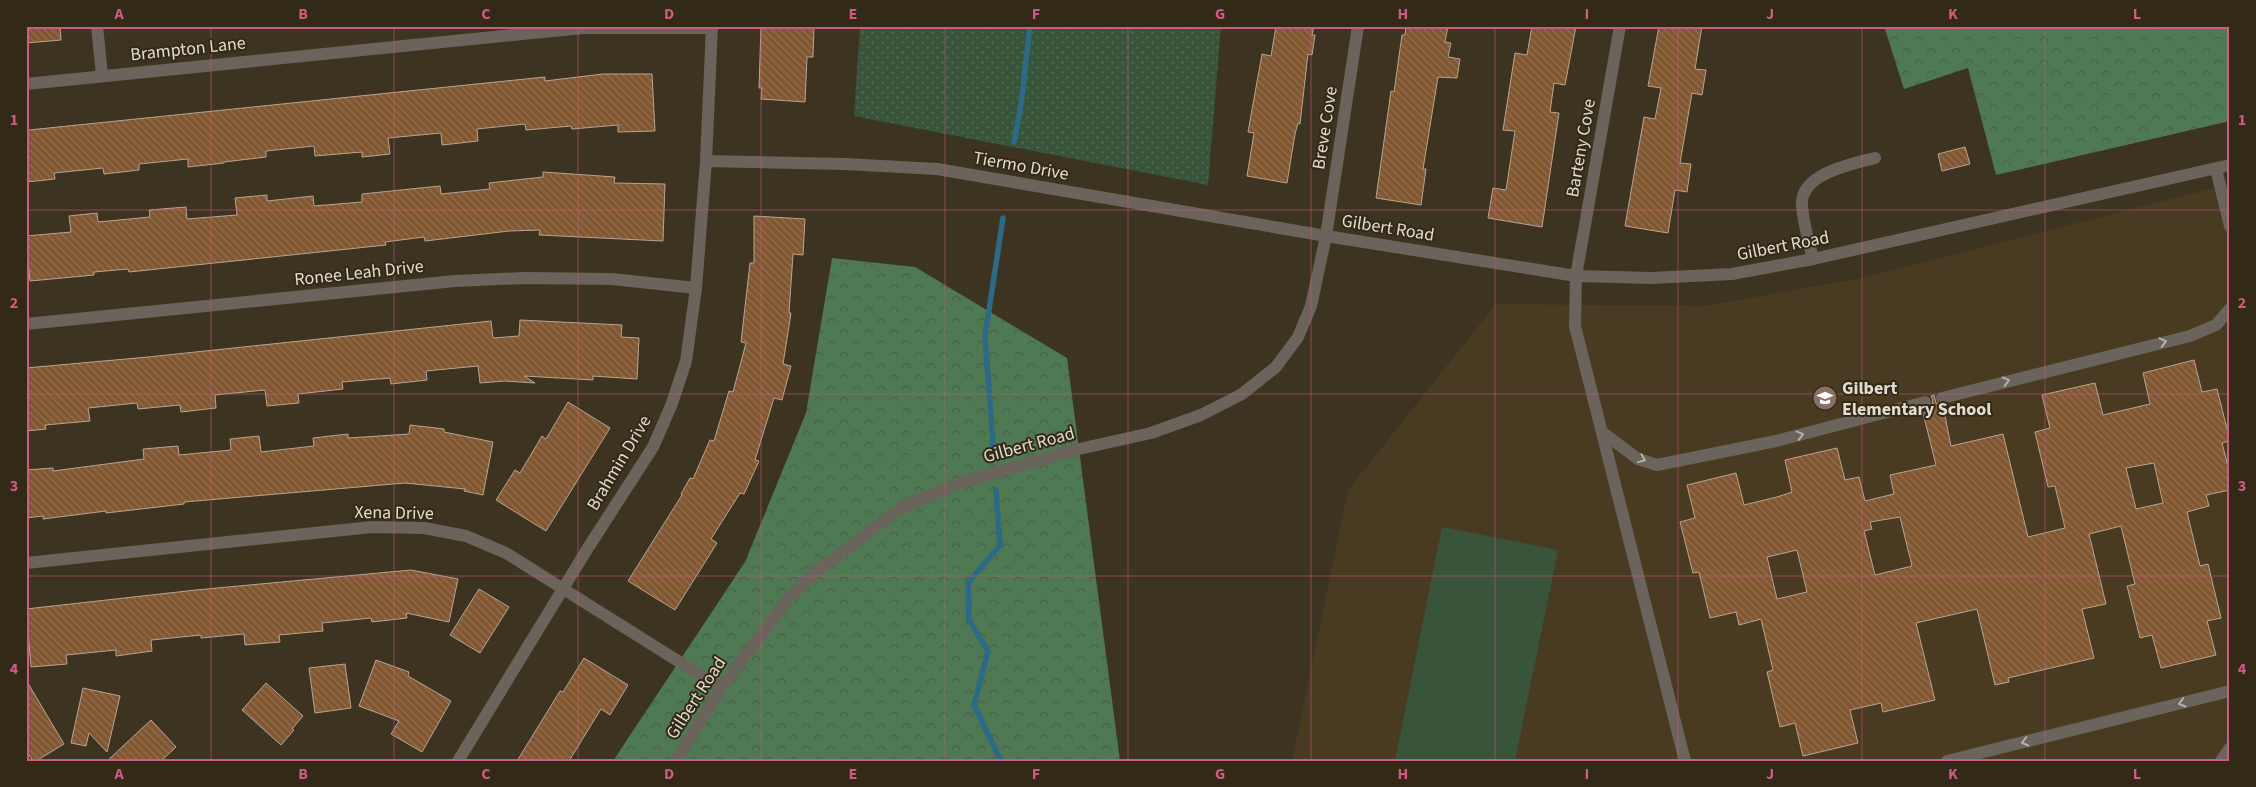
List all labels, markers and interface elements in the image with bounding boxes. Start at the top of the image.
text: A [113,3,124,25]
text: B [298,3,308,25]
text: C [481,3,491,25]
text: D [664,3,674,25]
text: E [849,3,857,25]
text: F [1032,3,1040,25]
text: G [1215,3,1225,25]
text: H [1398,3,1408,25]
text: I [1585,3,1589,25]
text: J [1766,3,1774,25]
text: K [1948,3,1958,25]
text: L [2133,3,2141,25]
street label: Brampton Lane [129,31,247,67]
street label: Breve Cove [1306,85,1344,171]
street label: Barteny Cove [1560,97,1602,199]
text: 1 [10,109,18,131]
text: 1 [2238,109,2246,131]
street label: Tiermo Drive [971,145,1071,187]
street label: Gilbert Road [1340,208,1436,248]
street label: Gilbert Road [1735,225,1831,267]
street label: Ronee Leah Drive [293,254,425,292]
text: 2 [10,292,18,314]
text: 2 [2238,292,2246,314]
one-way arrow [2159,337,2168,348]
place label: Gilbert Elementary School [1842,376,1992,422]
one-way arrow [2001,377,2009,387]
school or university icon: Gilbert Elementary School [1812,385,1838,411]
street label: Brahmin Drive [581,411,657,515]
street label: Gilbert Road [981,421,1077,469]
one-way arrow [1796,430,1804,440]
one-way arrow [1637,453,1646,464]
text: 3 [10,475,18,497]
text: 3 [2238,475,2246,497]
street label: Xena Drive [354,500,434,526]
street label: Gilbert Road [660,652,732,744]
text: 4 [10,658,19,680]
text: 4 [2238,658,2247,680]
one-way arrow [2179,697,2187,707]
one-way arrow [2021,736,2029,746]
text: A [113,763,124,785]
text: B [298,763,308,785]
text: C [481,763,491,785]
text: D [664,763,674,785]
text: E [849,763,857,785]
text: F [1032,763,1040,785]
text: G [1215,763,1225,785]
text: H [1398,763,1408,785]
text: I [1585,763,1589,785]
text: J [1766,763,1774,785]
text: K [1948,763,1958,785]
text: L [2133,763,2141,785]

